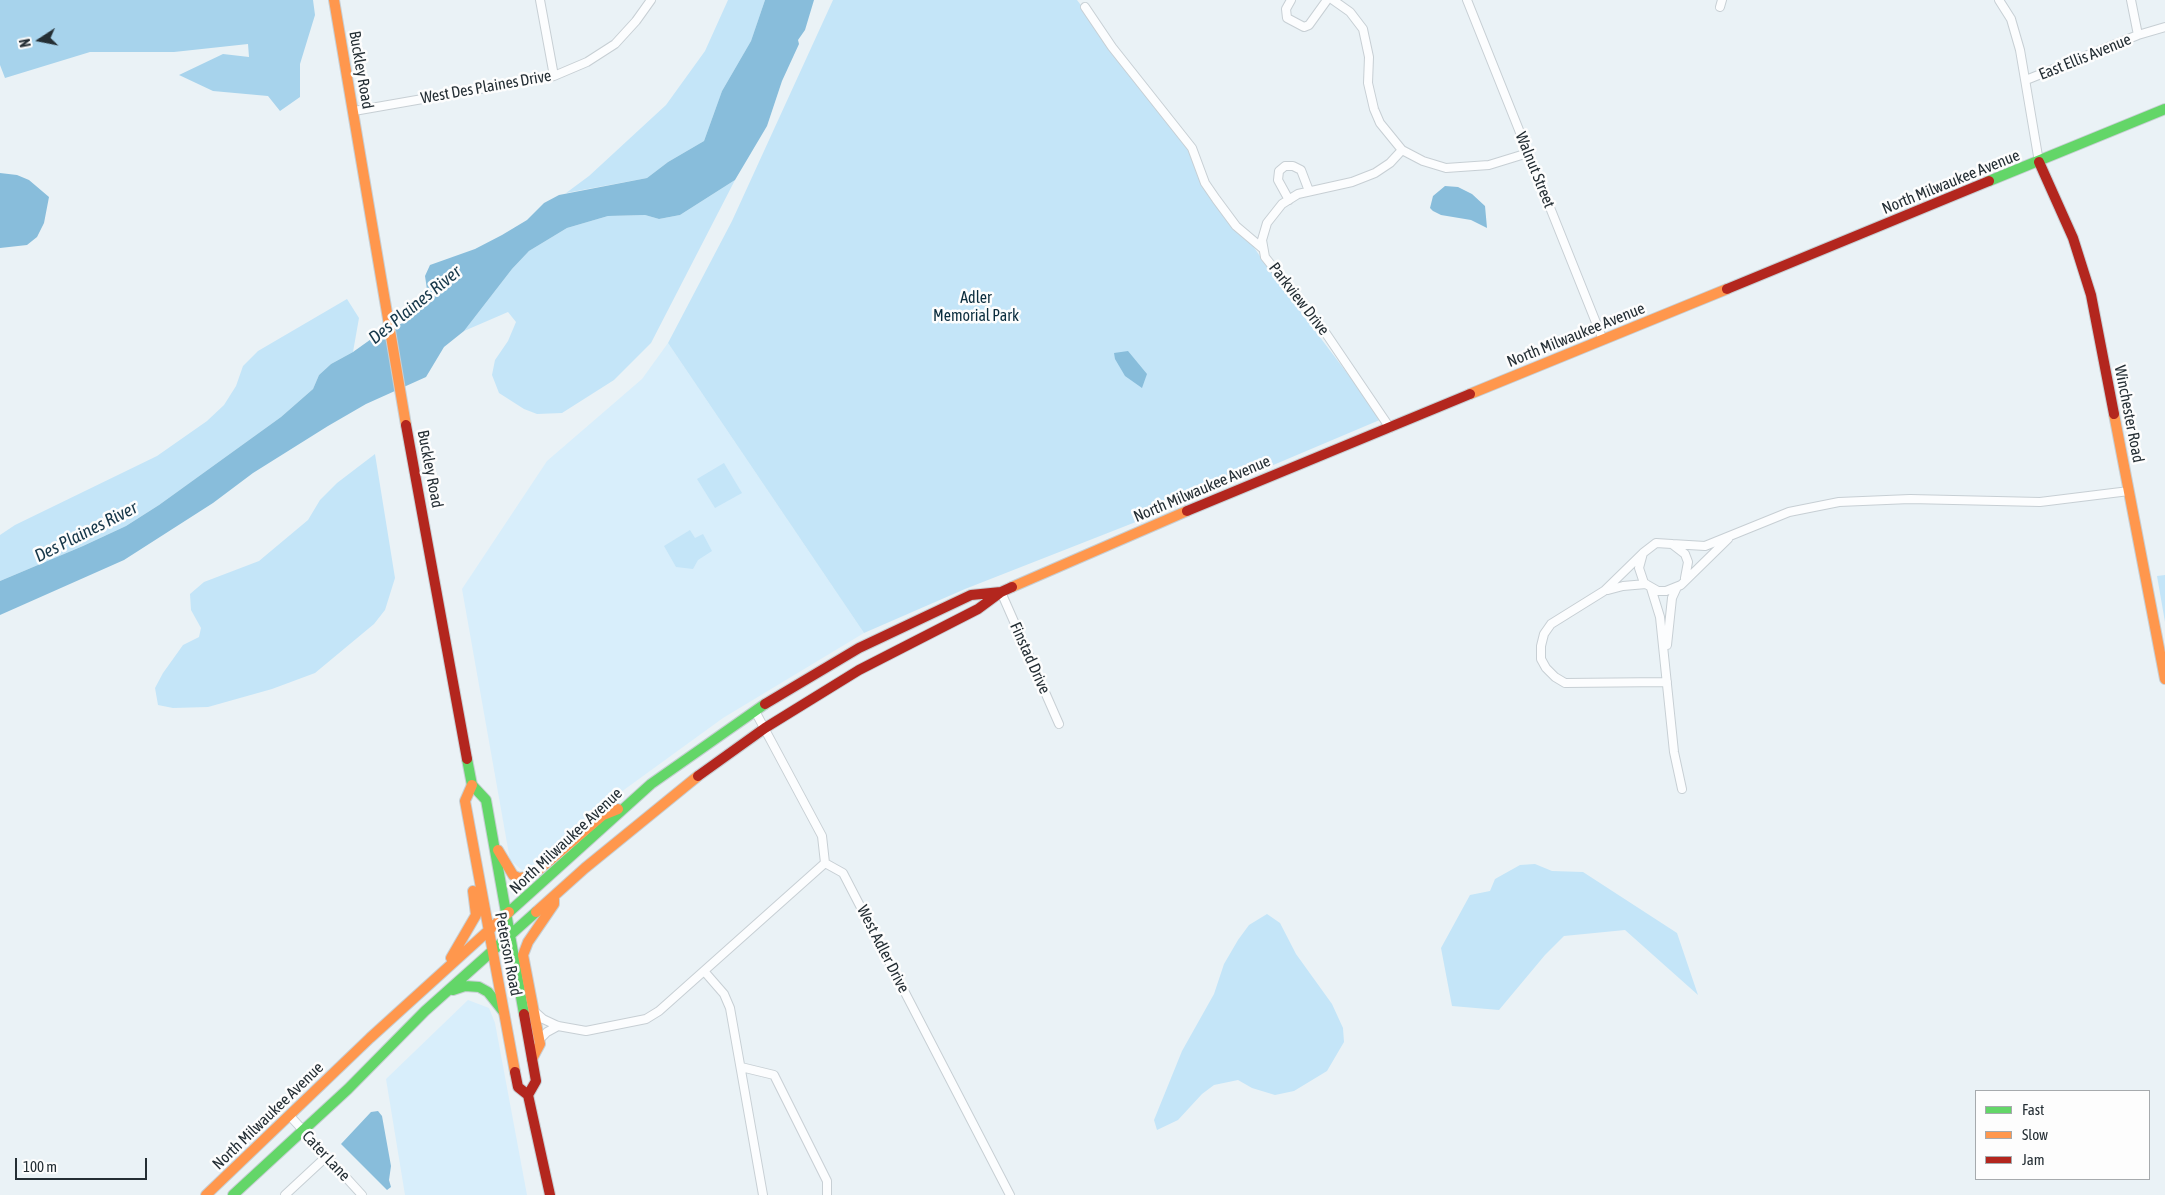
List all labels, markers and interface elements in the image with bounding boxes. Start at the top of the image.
north arrow [15,15,65,65]
street label: Buckley Road [345,30,377,110]
street label: East Ellis Avenue [2036,30,2134,84]
text: N [17,37,34,48]
street label: West Des Plaines Drive [419,66,553,108]
street label: Walnut Street [1511,129,1559,211]
street label: North Milwaukee Avenue [1879,146,2023,218]
street label: Parkview Drive [1265,259,1333,339]
water label: Des Plaines River [364,261,466,349]
park label: Adler Memorial Park [933,288,1019,326]
street label: North Milwaukee Avenue [1504,299,1648,371]
street label: Winchester Road [2110,364,2148,464]
street label: Buckley Road [413,429,447,509]
street label: North Milwaukee Avenue [1131,451,1273,527]
water label: Des Plaines River [31,497,141,567]
street label: Finstad Drive [1006,619,1054,697]
street label: North Milwaukee Avenue [506,784,626,898]
street label: West Adler Drive [853,902,913,996]
street label: Peterson Road [490,910,526,998]
street label: North Milwaukee Avenue [209,1058,327,1174]
legend [1975,1090,2150,1180]
text: Fast [2022,1101,2044,1118]
text: Slow [2022,1126,2048,1143]
street label: Cater Lane [298,1127,354,1185]
scale bar [18,1148,150,1180]
text: Jam [2022,1151,2045,1168]
text: 100 m [23,1158,57,1175]

